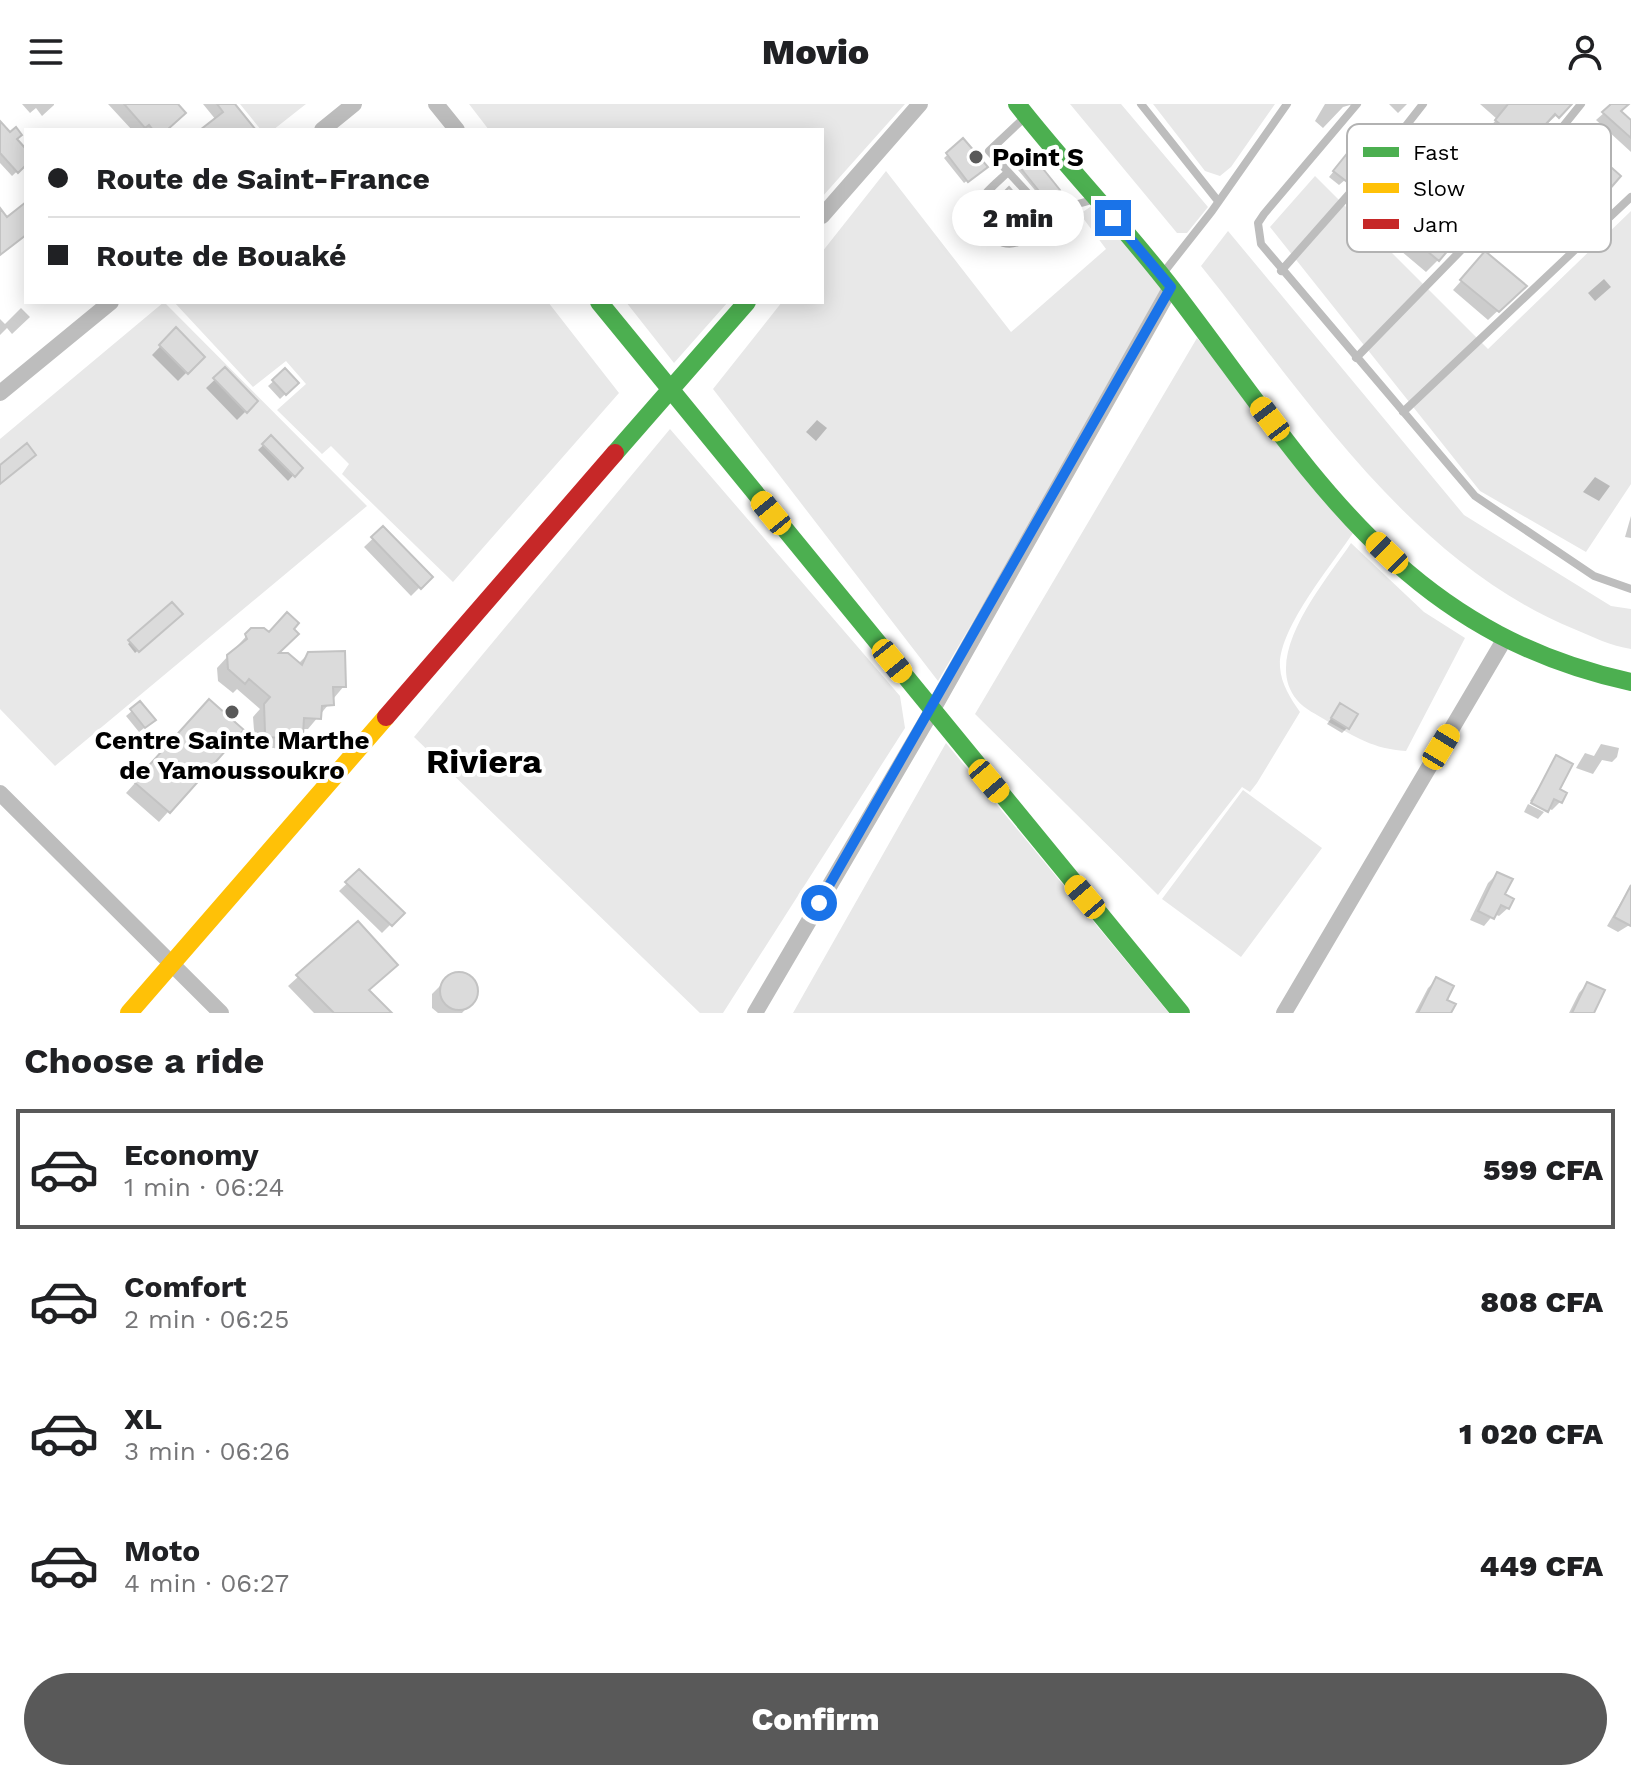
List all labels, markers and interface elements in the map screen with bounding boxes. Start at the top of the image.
icon: menu [24,30,68,74]
icon: person [1563,30,1607,74]
text: Movio [762,31,869,73]
legend [1347,124,1611,252]
text: Fast [1413,140,1459,165]
place label: Point S [992,142,1084,172]
marker: Point S [967,148,985,166]
text: Route de Saint-France [96,161,430,196]
text: Slow [1413,176,1465,201]
callout: 2 min [953,190,1085,246]
route end [1095,200,1131,236]
text: 2 min [983,203,1053,233]
text: Jam [1413,212,1458,237]
text: Route de Bouaké [96,238,346,273]
car [1246,393,1294,445]
car [747,487,795,539]
car [1361,528,1413,578]
car [868,635,916,687]
marker: Centre Sainte Marthe de Yamoussoukro [223,703,241,721]
car [1418,720,1464,774]
place label: Centre Sainte Marthe de Yamoussoukro [94,725,370,785]
district label: Riviera [426,741,542,781]
car [964,755,1014,807]
car [1060,871,1110,923]
route start [801,885,837,921]
text: Choose a ride [24,1040,264,1082]
icon: car [28,1133,100,1205]
text: Economy [124,1137,259,1172]
text: 599 CFA [1483,1152,1603,1187]
text: 1 min · 06:24 [124,1172,284,1202]
icon: car [28,1265,100,1337]
text: Comfort [124,1269,246,1304]
text: 808 CFA [1480,1284,1603,1319]
text: 2 min · 06:25 [124,1304,289,1334]
icon: car [28,1397,100,1469]
text: XL [124,1401,162,1436]
text: 1 020 CFA [1459,1416,1603,1451]
text: 3 min · 06:26 [124,1436,290,1466]
icon: car [28,1529,100,1601]
text: Moto [124,1533,200,1568]
text: 449 CFA [1480,1548,1603,1583]
text: 4 min · 06:27 [124,1568,289,1598]
button: Confirm [24,1673,1607,1765]

